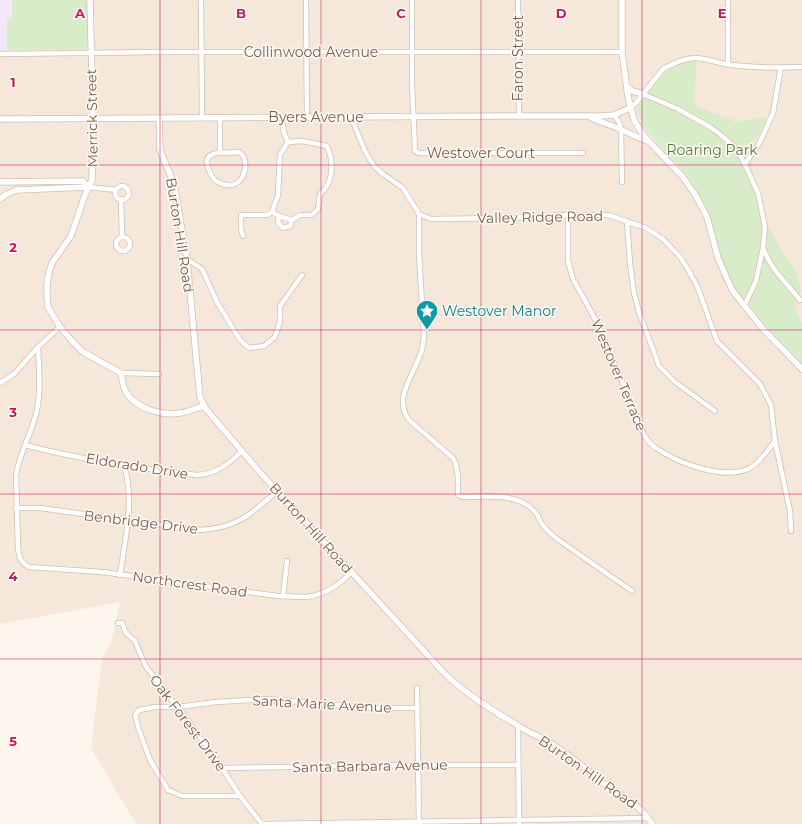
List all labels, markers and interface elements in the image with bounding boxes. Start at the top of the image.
text: A [74,5,86,21]
text: B [236,5,246,21]
text: C [396,5,406,21]
text: D [556,5,567,21]
text: E [718,5,727,21]
street label: Faron Street [509,14,527,101]
street label: Collinwood Avenue [244,43,378,61]
street label: Merrick Street [82,68,102,168]
text: 1 [10,74,16,90]
street label: Byers Avenue [268,108,364,126]
park label: Roaring Park [666,141,758,159]
street label: Westover Court [427,144,536,162]
street label: Burton Hill Road [162,176,198,294]
street label: Valley Ridge Road [477,207,603,227]
text: 2 [9,239,17,255]
place icon: Westover Manor [414,298,440,331]
place label: Westover Manor [442,302,557,320]
street label: Westover Terrace [587,316,651,434]
text: 3 [8,404,17,420]
street label: Eldorado Drive [85,449,189,483]
street label: Burton Hill Road [265,479,357,577]
street label: Benbridge Drive [83,506,199,538]
street label: Northcrest Road [131,567,249,601]
text: 4 [9,568,18,584]
street label: Oak Forest Drive [146,671,230,775]
street label: Santa Marie Avenue [252,691,392,717]
street label: Burton Hill Road [535,731,641,813]
text: 5 [9,733,17,749]
street label: Santa Barbara Avenue [292,756,448,776]

